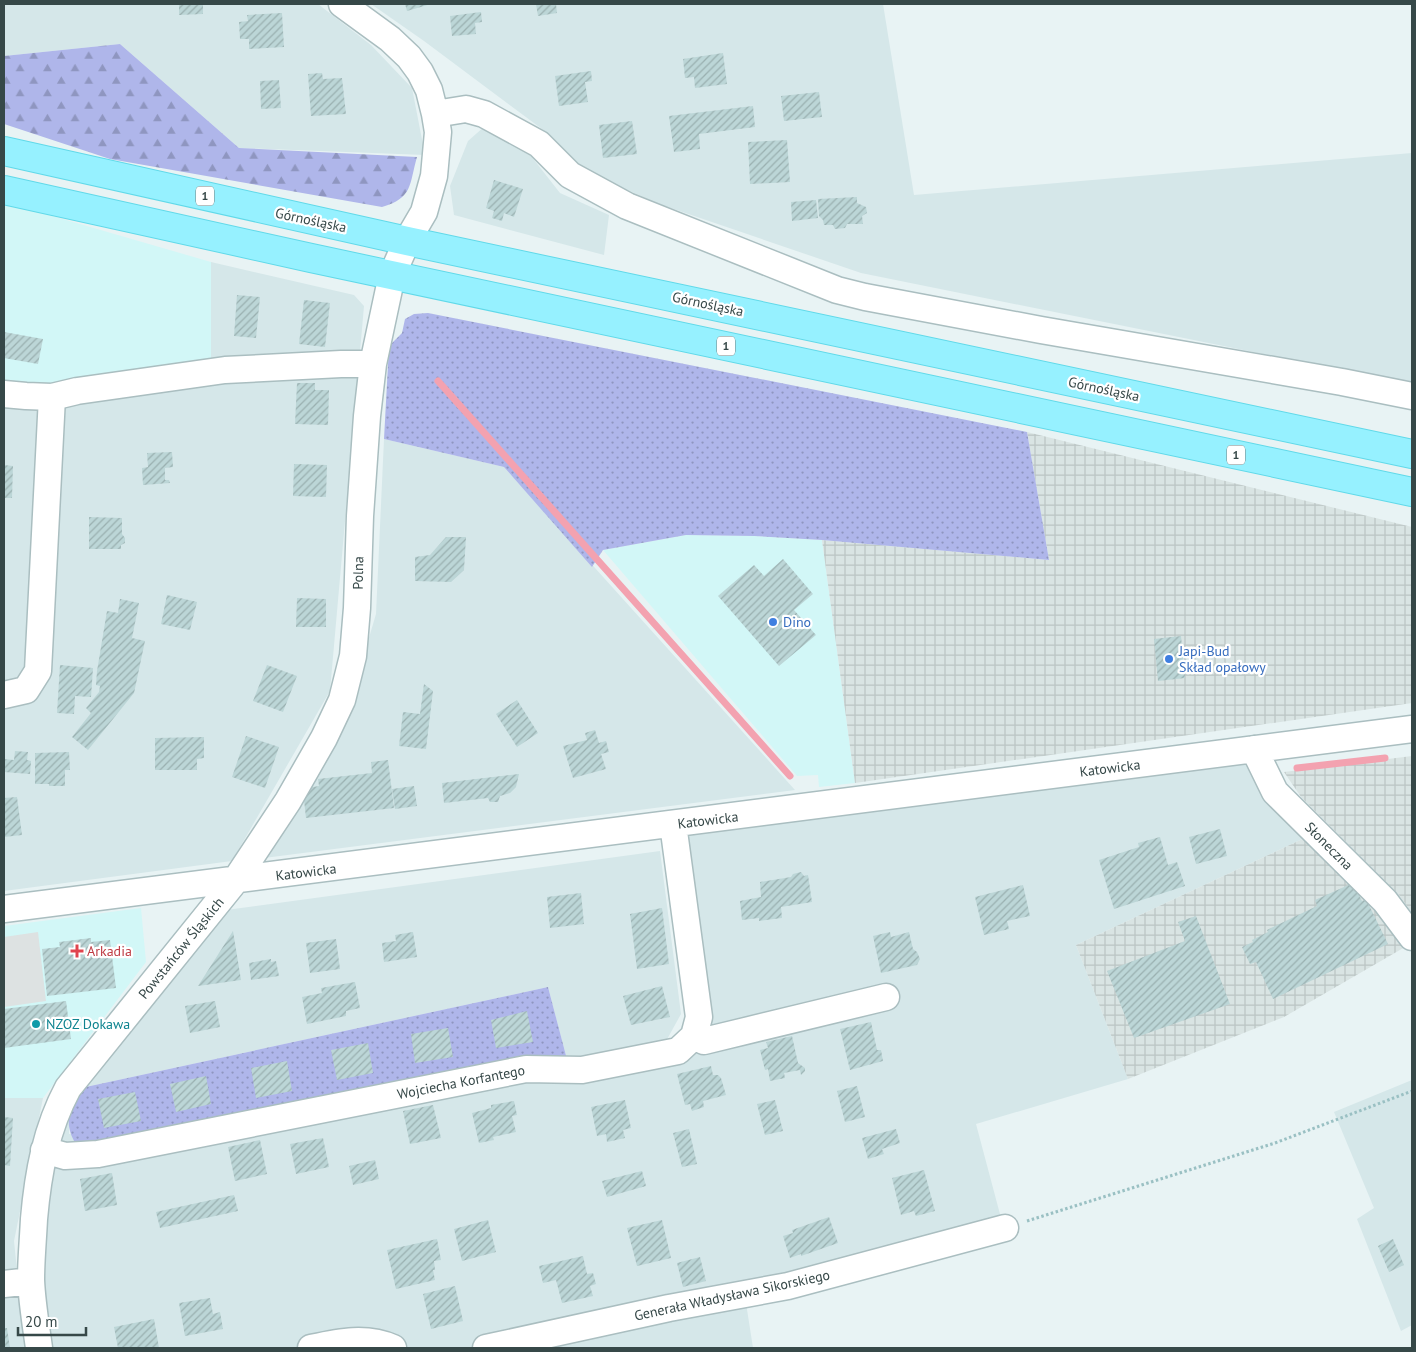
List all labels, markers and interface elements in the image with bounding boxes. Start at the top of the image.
road number: 1 [196,187,214,206]
street label: Górnośląska [274,204,348,236]
street label: Górnośląska [671,288,745,320]
road number: 1 [717,336,735,356]
street label: Górnośląska [1067,373,1141,405]
road number: 1 [1227,446,1245,464]
street label: Polna [349,556,367,590]
place label: Dino [783,613,811,631]
marker: Dino [767,616,779,628]
place label: Japi-Bud Skład opałowy [1178,642,1266,676]
marker: Japi-Bud Skład opałowy [1163,653,1175,665]
street label: Katowicka [1079,755,1141,781]
street label: Katowicka [677,807,739,833]
street label: Słoneczna [1301,818,1357,874]
street label: Katowicka [275,859,337,885]
street label: Powstańców Śląskich [134,893,228,1003]
place label: Arkadia [87,942,132,960]
marker: Arkadia [71,945,83,957]
place label: NZOZ Dokawa [46,1015,130,1033]
marker: NZOZ Dokawa [30,1018,42,1030]
street label: Wojciecha Korfantego [396,1061,526,1103]
street label: Generała Władysława Sikorskiego [633,1265,831,1325]
scale bar [18,1304,85,1336]
text: 20 m [25,1312,58,1331]

